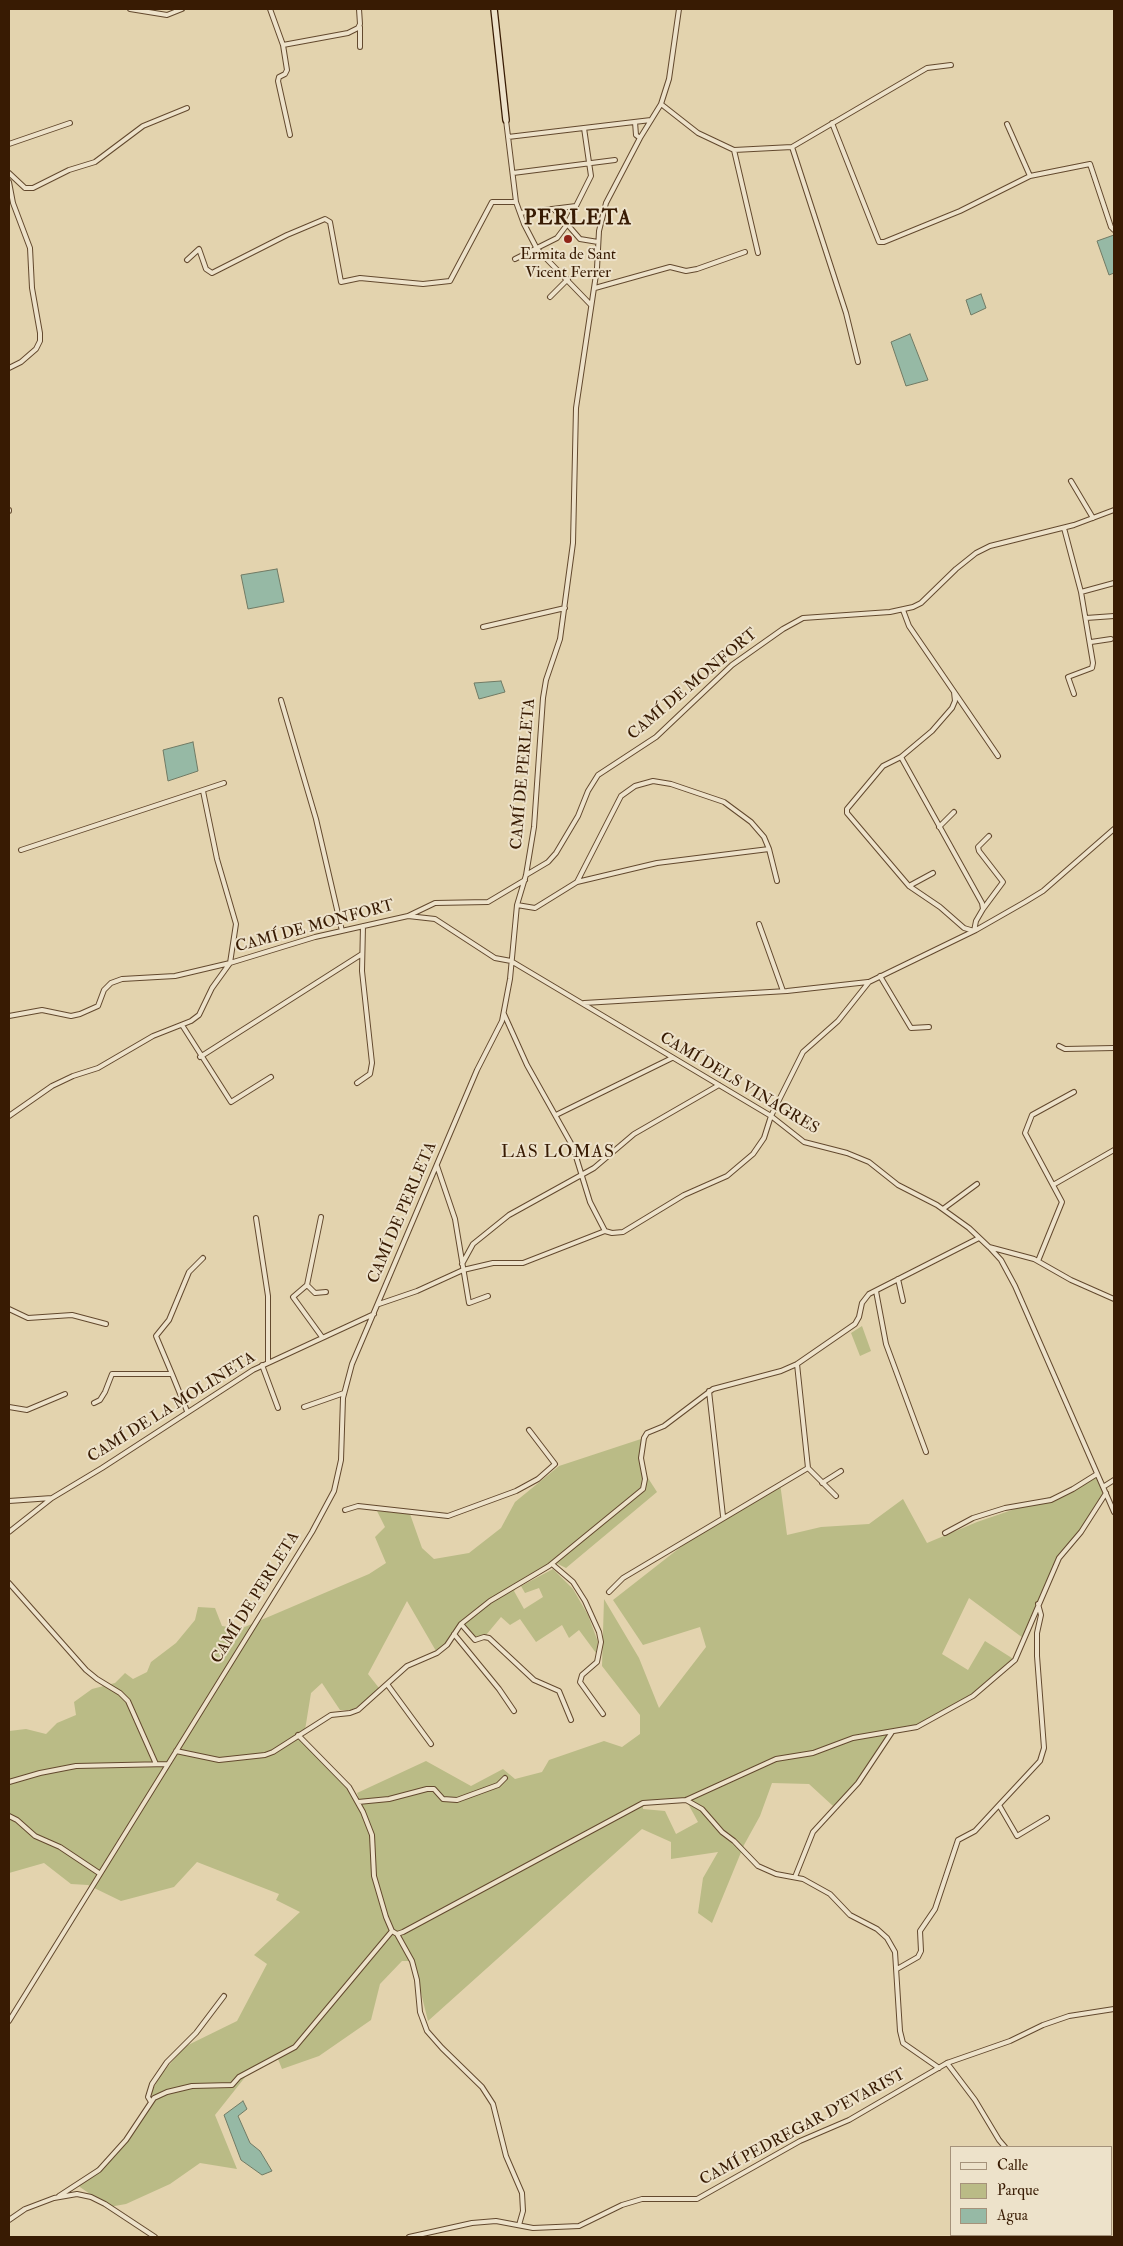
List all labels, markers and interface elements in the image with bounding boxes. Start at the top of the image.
district label: PERLETA [523,206,633,232]
marker: Ermita de Sant Vicent Ferrer [562,233,574,245]
place label: Ermita de Sant Vicent Ferrer [520,246,616,284]
street label: CAMÍ DE MONFORT [624,625,762,745]
street label: CAMÍ DE PERLETA [508,697,540,851]
street label: CAMÍ DE MONFORT [234,897,396,957]
street label: CAMÍ DELS VINAGRES [656,1029,822,1139]
street label: CAMÍ DE PERLETA [364,1139,442,1287]
district label: LAS LOMAS [500,1142,616,1164]
street label: CAMÍ DE LA MOLINETA [85,1348,259,1468]
street label: CAMÍ DE PERLETA [208,1528,304,1668]
street label: CAMÍ PEDREGAR D'EVARIST [697,2065,909,2191]
legend [950,2146,1113,2236]
text: Calle [997,2156,1028,2175]
text: Parque [997,2181,1039,2200]
text: Agua [997,2206,1028,2225]

